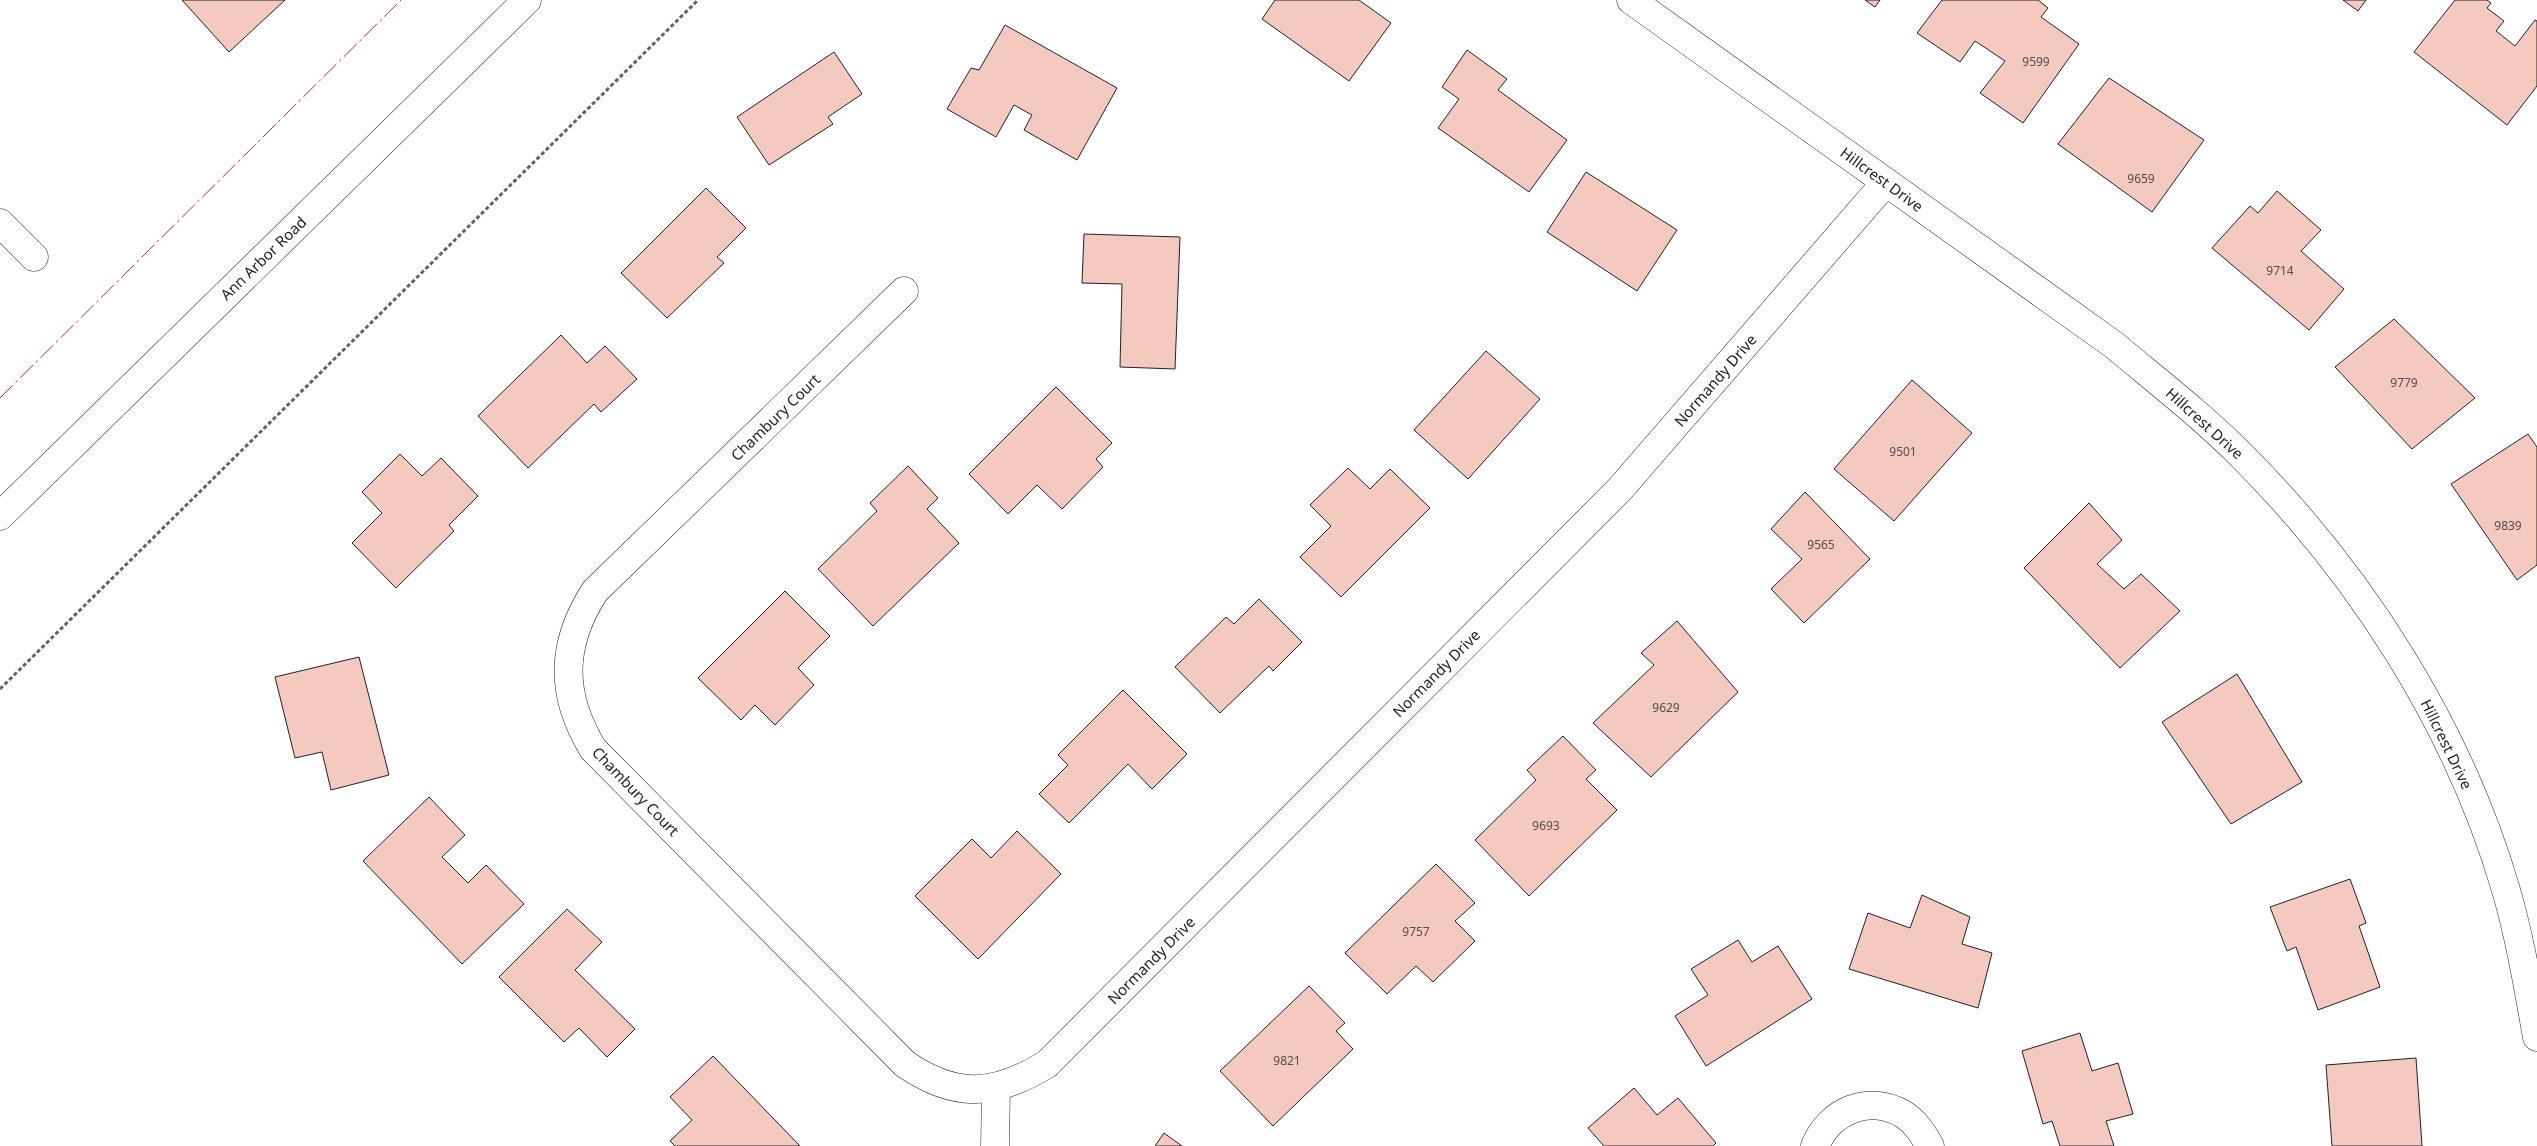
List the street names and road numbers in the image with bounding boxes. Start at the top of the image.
street label: Hillcrest Drive [1837,142,1927,216]
street label: Ann Arbor Road [216,212,310,304]
street label: Normandy Drive [1669,330,1761,430]
street label: Chambury Court [726,369,824,465]
street label: Hillcrest Drive [2162,383,2248,463]
street label: Normandy Drive [1388,625,1484,721]
street label: Hillcrest Drive [2417,696,2477,792]
street label: Chambury Court [588,742,684,840]
street label: Normandy Drive [1103,912,1199,1008]

